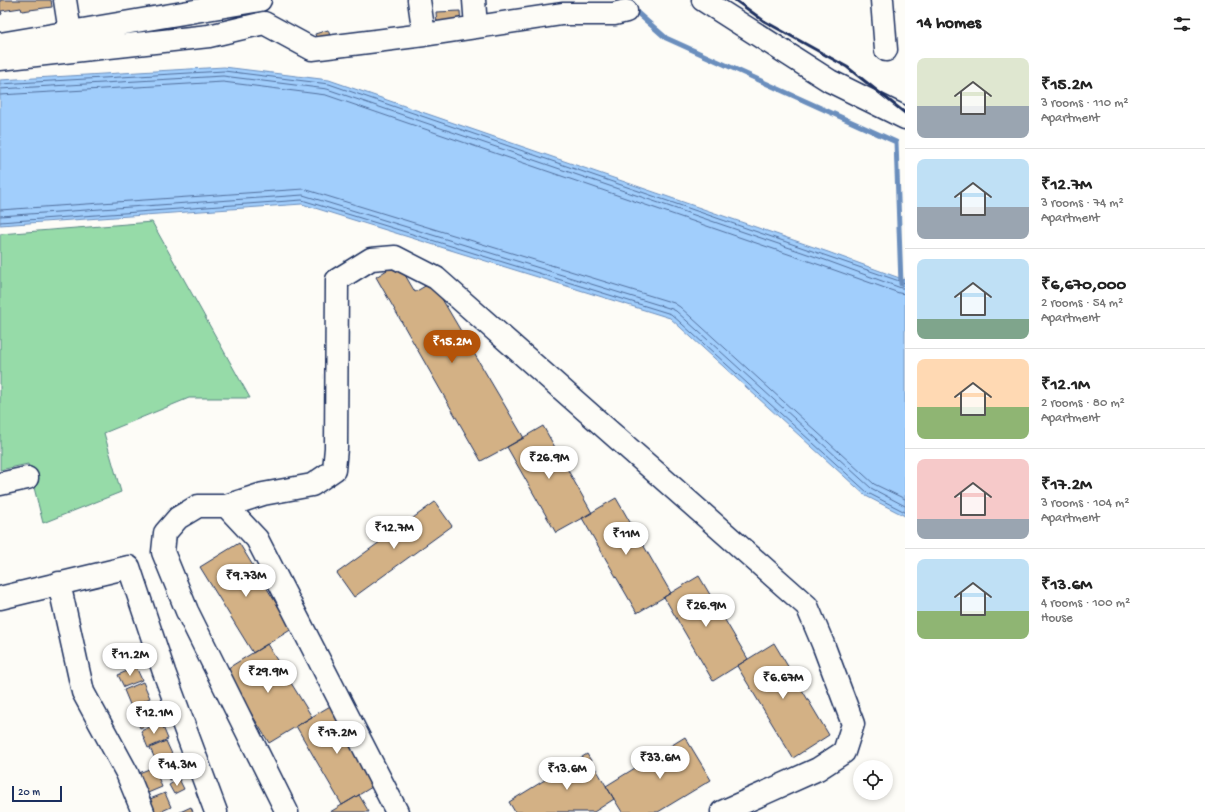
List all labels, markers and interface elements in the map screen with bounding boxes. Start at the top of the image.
icon: filters [1171,13,1193,35]
text: 14 homes [917,14,981,34]
icon: home [949,74,997,122]
text: ₹15.2M [1041,76,1092,96]
text: 3 rooms · 110 m² [1041,96,1129,111]
text: Apartment [1041,111,1100,126]
icon: home [949,175,997,223]
text: ₹12.7M [1041,176,1092,196]
text: 3 rooms · 74 m² [1041,196,1124,211]
text: Apartment [1041,211,1100,226]
icon: home [949,275,997,323]
text: ₹6,670,000 [1041,276,1126,296]
text: 2 rooms · 54 m² [1041,296,1123,311]
text: Apartment [1041,311,1100,326]
pin: ₹15.2M [419,330,485,364]
text: ₹15.2M [433,335,472,350]
icon: home [949,375,997,423]
text: ₹12.1M [1041,376,1090,396]
text: 2 rooms · 80 m² [1041,396,1125,411]
text: Apartment [1041,411,1100,426]
pin: ₹26.9M [516,446,582,480]
text: ₹26.9M [529,451,569,466]
icon: home [949,475,997,523]
text: ₹17.2M [1041,476,1092,496]
text: 3 rooms · 104 m² [1041,496,1129,511]
text: Apartment [1041,511,1100,526]
pin: ₹12.7M [361,516,427,550]
text: ₹12.7M [375,521,413,536]
pin: ₹11M [602,522,650,556]
text: ₹11M [613,527,639,542]
pin: ₹9.73M [213,564,279,598]
text: ₹9.73M [226,569,266,584]
icon: home [949,575,997,623]
text: ₹13.6M [1041,576,1092,596]
pin: ₹26.9M [673,594,739,628]
text: 4 rooms · 100 m² [1041,596,1130,611]
text: ₹26.9M [686,599,726,614]
text: House [1041,611,1073,626]
pin: ₹11.2M [97,643,163,677]
text: ₹11.2M [111,648,149,663]
pin: ₹29.9M [235,660,301,694]
text: ₹29.9M [248,665,288,680]
pin: ₹6.67M [750,666,816,700]
text: ₹6.67M [763,671,803,686]
pin: ₹12.1M [121,701,187,735]
text: ₹12.1M [135,706,173,721]
pin: ₹17.2M [304,721,370,755]
text: ₹17.2M [318,726,356,741]
pin: ₹33.6M [627,746,693,780]
text: ₹33.6M [640,751,680,766]
pin: ₹14.3M [144,753,210,787]
pin: ₹13.6M [534,757,600,791]
text: ₹14.3M [158,758,196,773]
map controls [853,760,893,800]
button: locate [853,760,893,800]
text: ₹13.6M [547,762,587,777]
scale bar [12,784,62,803]
text: 20 m [18,787,40,799]

